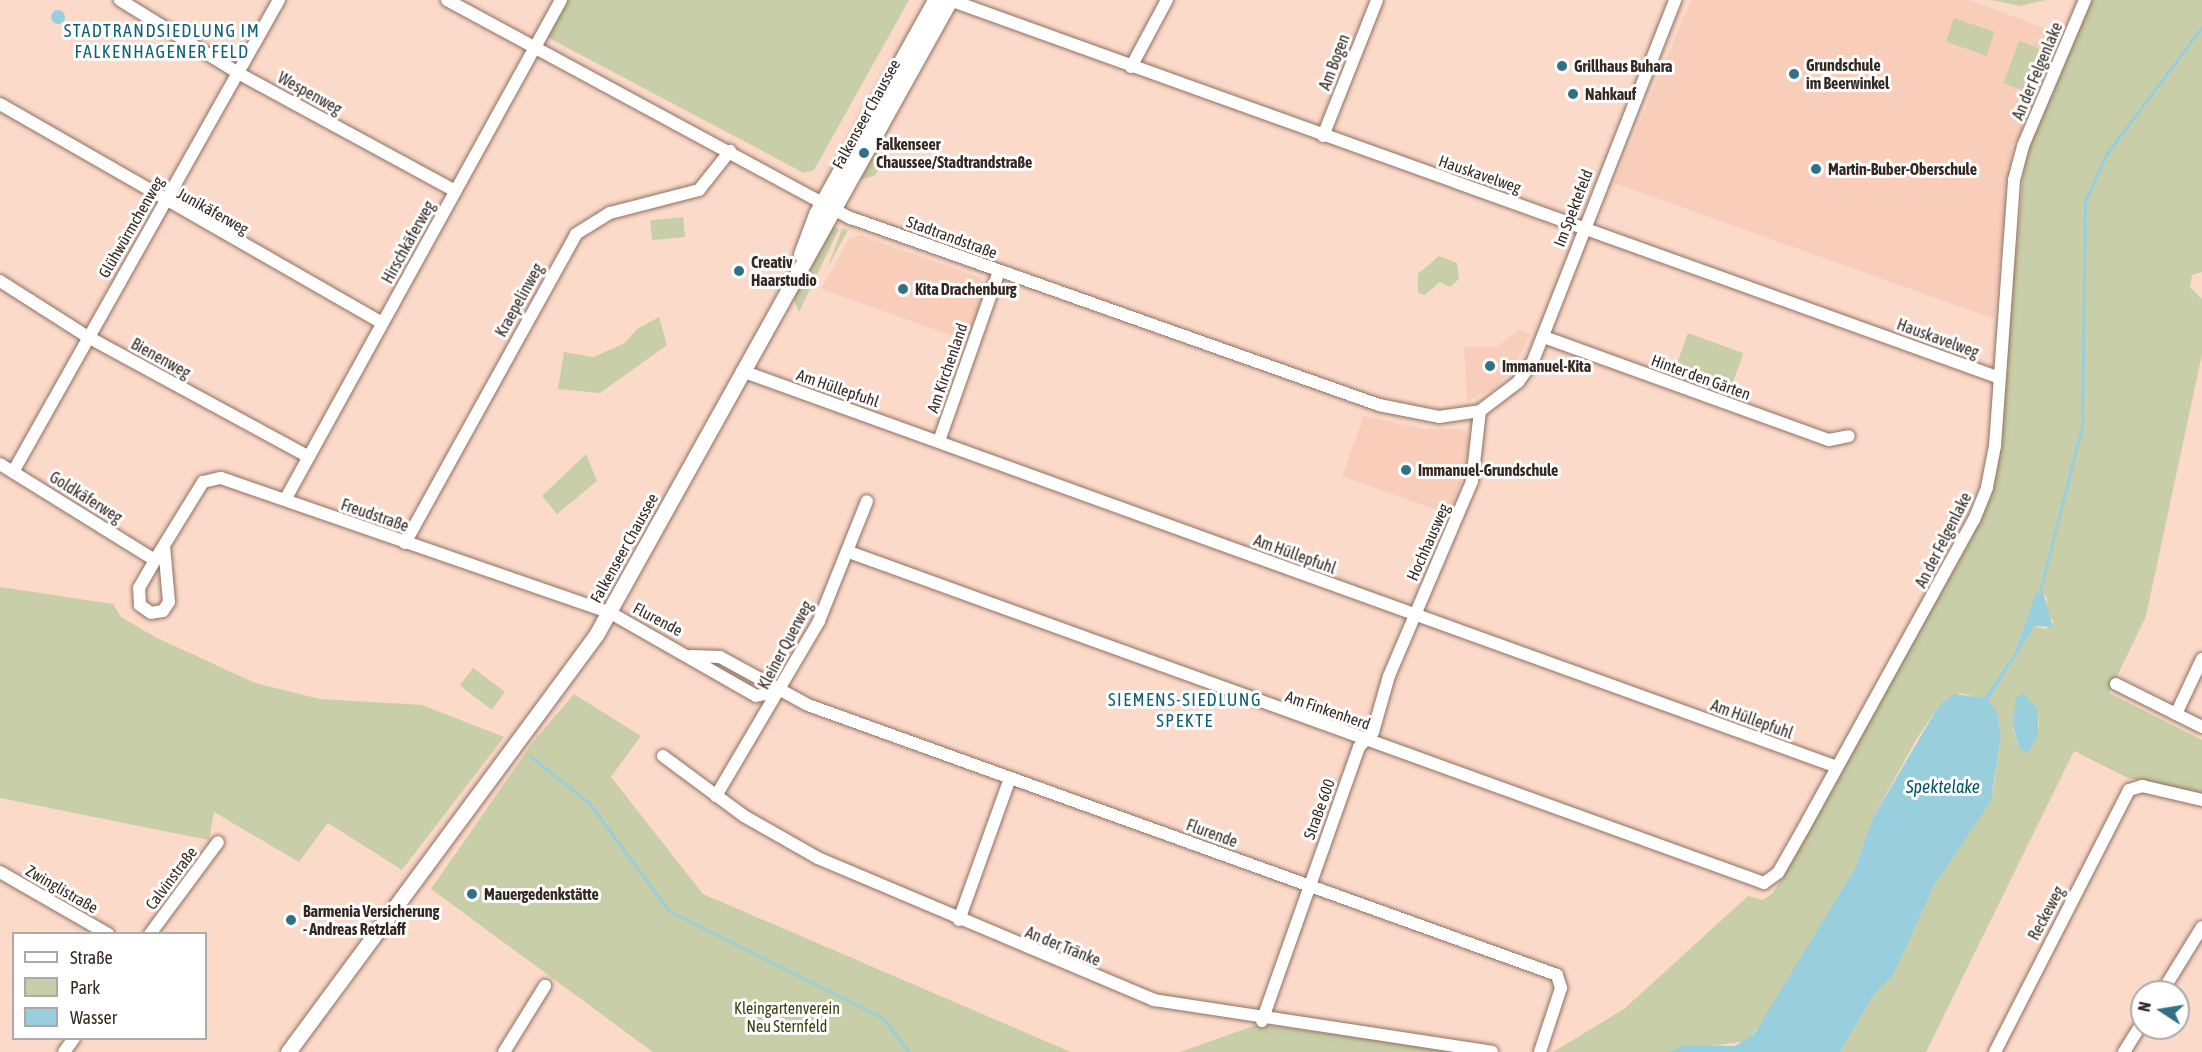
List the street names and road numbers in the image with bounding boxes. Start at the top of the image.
street label: An der Felgenlake [2008,19,2066,123]
street label: Am Bogen [1315,31,1353,93]
street label: Falkenseer Chaussee [828,56,904,172]
street label: Wespenweg [275,68,345,118]
street label: Hauskavelweg [1436,151,1524,197]
street label: Im Spektefeld [1549,167,1597,249]
street label: Glühwürmchenweg [94,173,168,281]
street label: Junikäferweg [174,184,252,238]
street label: Hirschkäferweg [377,197,439,287]
street label: Stadtrandstraße [904,212,1000,262]
street label: Kraepelinweg [491,260,547,340]
street label: Hauskavelweg [1894,314,1982,362]
street label: Am Kirchenland [923,321,971,415]
street label: Bienenweg [128,334,194,382]
street label: Hinter den Gärten [1649,350,1753,404]
street label: Am Hüllepfuhl [794,365,882,411]
street label: Goldkäferweg [46,467,126,527]
street label: An der Felgenlake [1911,489,1975,591]
street label: Falkenseer Chaussee [586,490,662,606]
street label: Freudstraße [339,494,411,536]
street label: Hochhausweg [1402,500,1454,584]
street label: Am Hüllepfuhl [1251,530,1339,578]
street label: Kleiner Querweg [754,597,816,693]
street label: Flurende [630,598,686,640]
street label: Am Finkenherd [1283,687,1373,733]
street label: Am Hüllepfuhl [1708,695,1796,743]
street label: Straße 600 [1299,776,1339,842]
street label: Flurende [1184,815,1240,851]
street label: Calvinstraße [141,843,201,913]
street label: Zwinglistraße [23,861,101,917]
street label: Reckeweg [2024,883,2068,943]
street label: An der Tränke [1023,922,1103,970]

